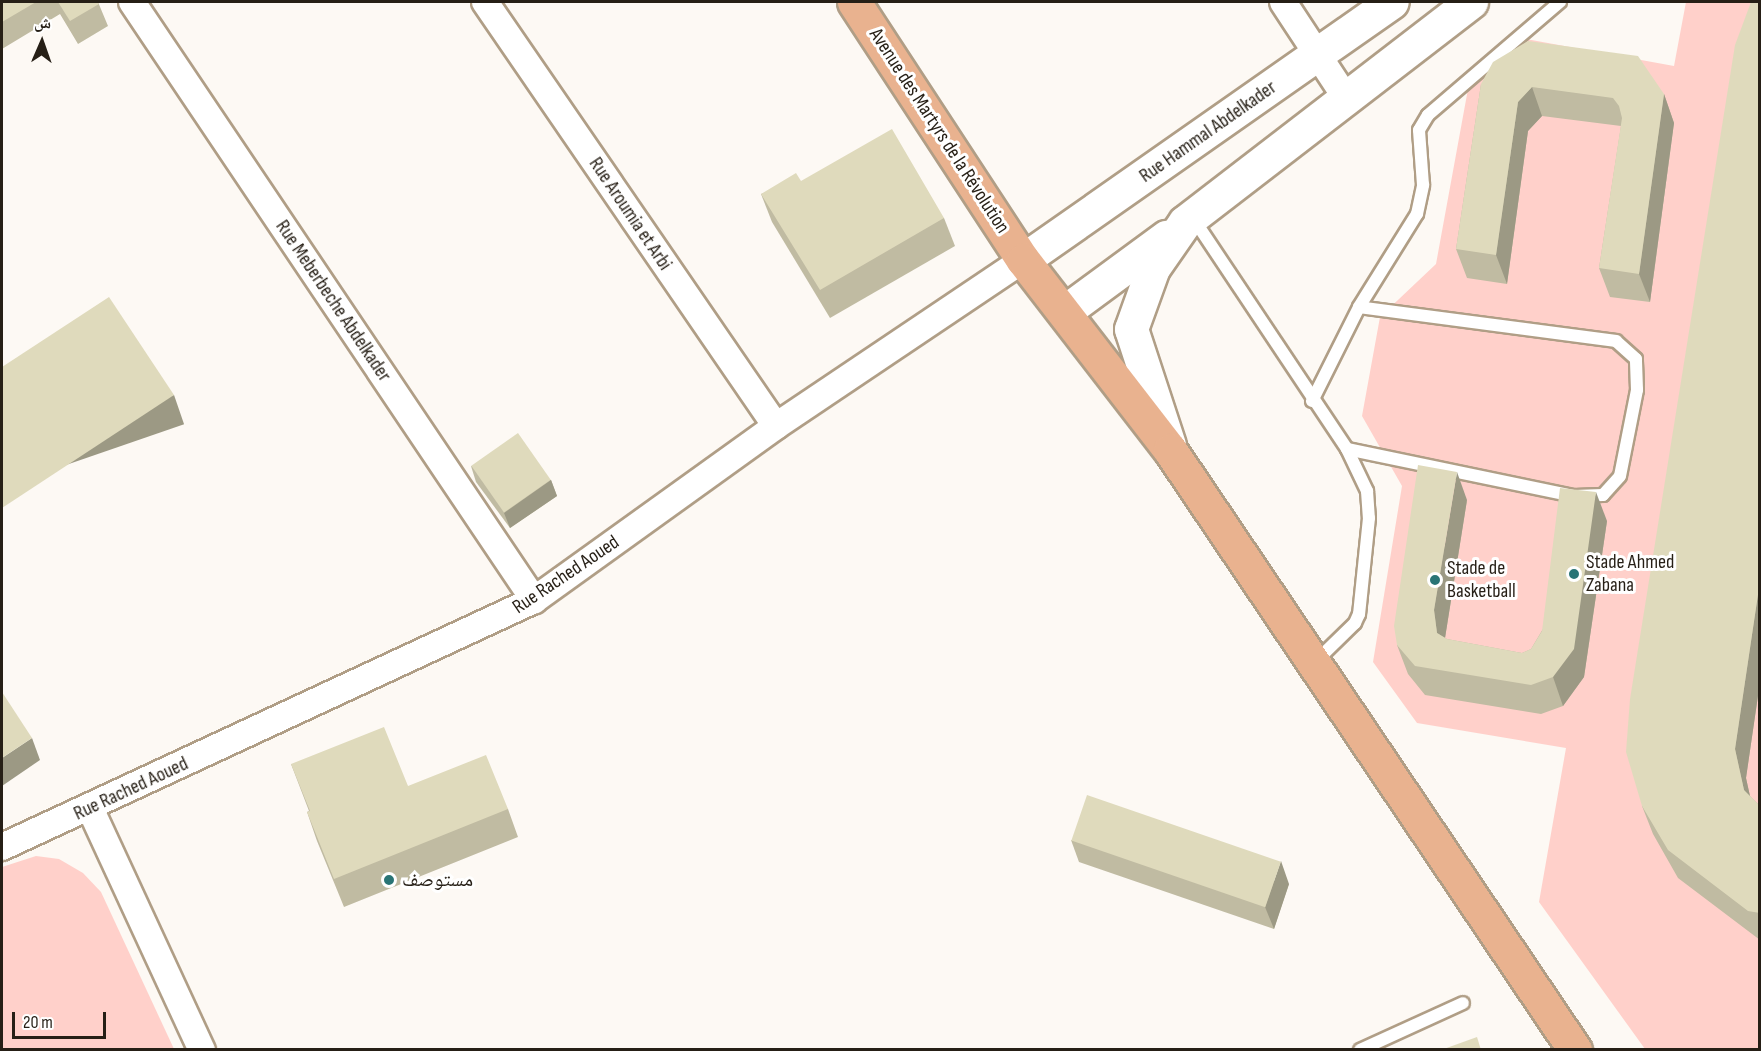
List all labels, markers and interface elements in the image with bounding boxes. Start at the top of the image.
north arrow [12,12,72,72]
text: ش [34,14,51,33]
street label: Avenue des Martyrs de la Révolution [864,24,1014,238]
street label: Rue Hammal Abdelkader [1135,76,1281,188]
street label: Rue Aroumia et Arbi [583,153,677,275]
street label: Rue Meberbeche Abdelkader [270,216,396,386]
street label: Rue Rached Aoued [508,531,624,619]
place label: Stade Ahmed Zabana [1586,550,1674,597]
place label: Stade de Basketball [1447,556,1516,603]
marker: Stade Ahmed Zabana [1567,567,1581,581]
marker: Stade de Basketball [1428,573,1442,587]
street label: Rue Rached Aoued [70,752,192,826]
place label: مستوصف [402,868,473,892]
marker: مستوصف [380,871,398,889]
scale bar [15,1000,110,1038]
text: 20 m [23,1012,53,1033]

